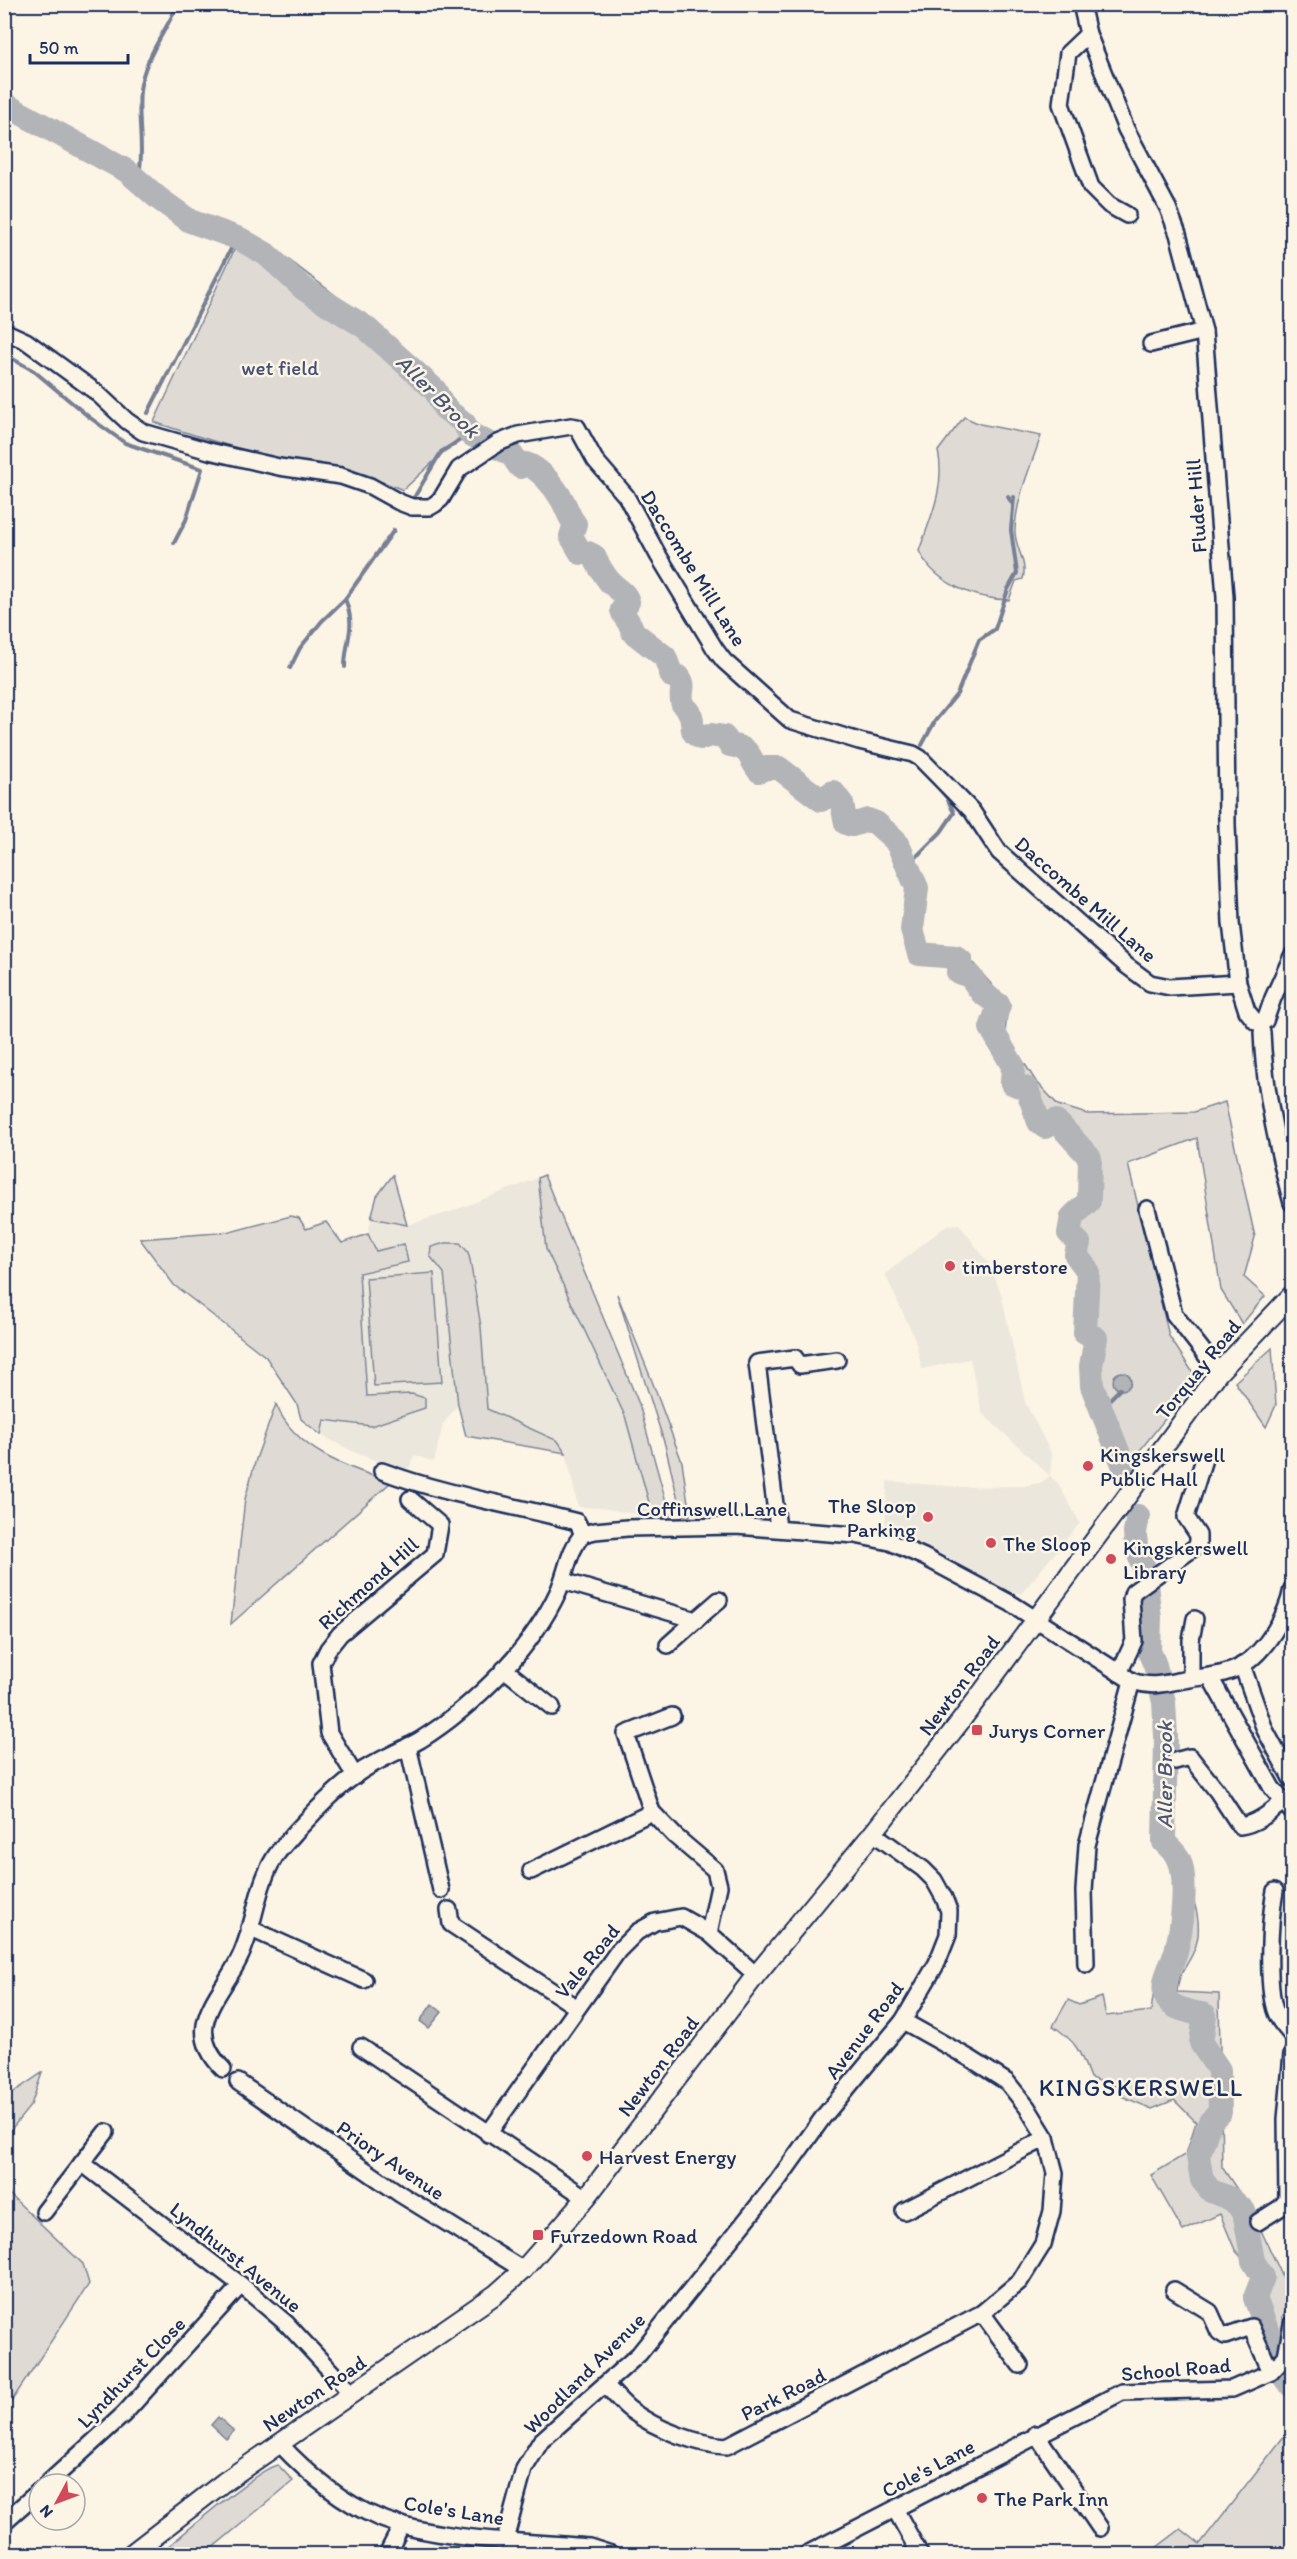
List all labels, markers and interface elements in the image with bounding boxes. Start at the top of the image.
scale bar [30,27,128,65]
text: 50 m [39,37,79,59]
water label: Aller Brook [391,349,487,445]
park label: wet field [241,355,319,380]
street label: Fluder Hill [1180,458,1212,554]
street label: Daccombe Mill Lane [636,485,752,651]
street label: Daccombe Mill Lane [1010,831,1162,967]
place label: timberstore [962,1254,1068,1279]
marker: timberstore [943,1259,957,1273]
street label: Torquay Road [1150,1313,1246,1424]
place label: Kingskerswell Public Hall [1100,1442,1225,1491]
marker: Kingskerswell Public Hall [1081,1459,1095,1473]
place label: The Sloop Parking [828,1493,916,1542]
street label: Coffinswell Lane [637,1496,787,1521]
marker: The Sloop Parking [921,1510,935,1524]
street label: Richmond Hill [313,1531,423,1635]
place label: The Sloop [1003,1531,1091,1556]
place label: Kingskerswell Library [1123,1535,1248,1584]
marker: The Sloop [984,1536,998,1550]
marker: Kingskerswell Library [1104,1552,1118,1566]
street label: Newton Road [913,1629,1005,1740]
place label: Jurys Corner [989,1718,1106,1743]
water label: Aller Brook [1151,1720,1178,1829]
marker: Jurys Corner [970,1723,984,1737]
street label: Vale Road [549,1919,625,2003]
street label: Avenue Road [819,1976,909,2084]
street label: Newton Road [612,2010,704,2121]
district label: KINGSKERSWELL [1039,2073,1243,2102]
street label: Priory Avenue [332,2115,450,2205]
place label: Harvest Energy [599,2144,737,2169]
marker: Harvest Energy [580,2149,594,2163]
street label: Lyndhurst Avenue [165,2196,307,2318]
place label: Furzedown Road [550,2223,698,2248]
marker: Furzedown Road [531,2228,545,2242]
street label: Woodland Avenue [518,2307,650,2439]
street label: Lyndhurst Close [72,2311,190,2433]
street label: Newton Road [257,2349,371,2437]
street label: School Road [1120,2352,1232,2386]
street label: Park Road [736,2362,830,2426]
street label: Cole's Lane [877,2433,979,2503]
north arrow [27,2472,87,2532]
place label: The Park Inn [994,2486,1109,2511]
street label: Cole's Lane [402,2490,506,2530]
marker: The Park Inn [975,2491,989,2505]
text: N [35,2501,57,2522]

